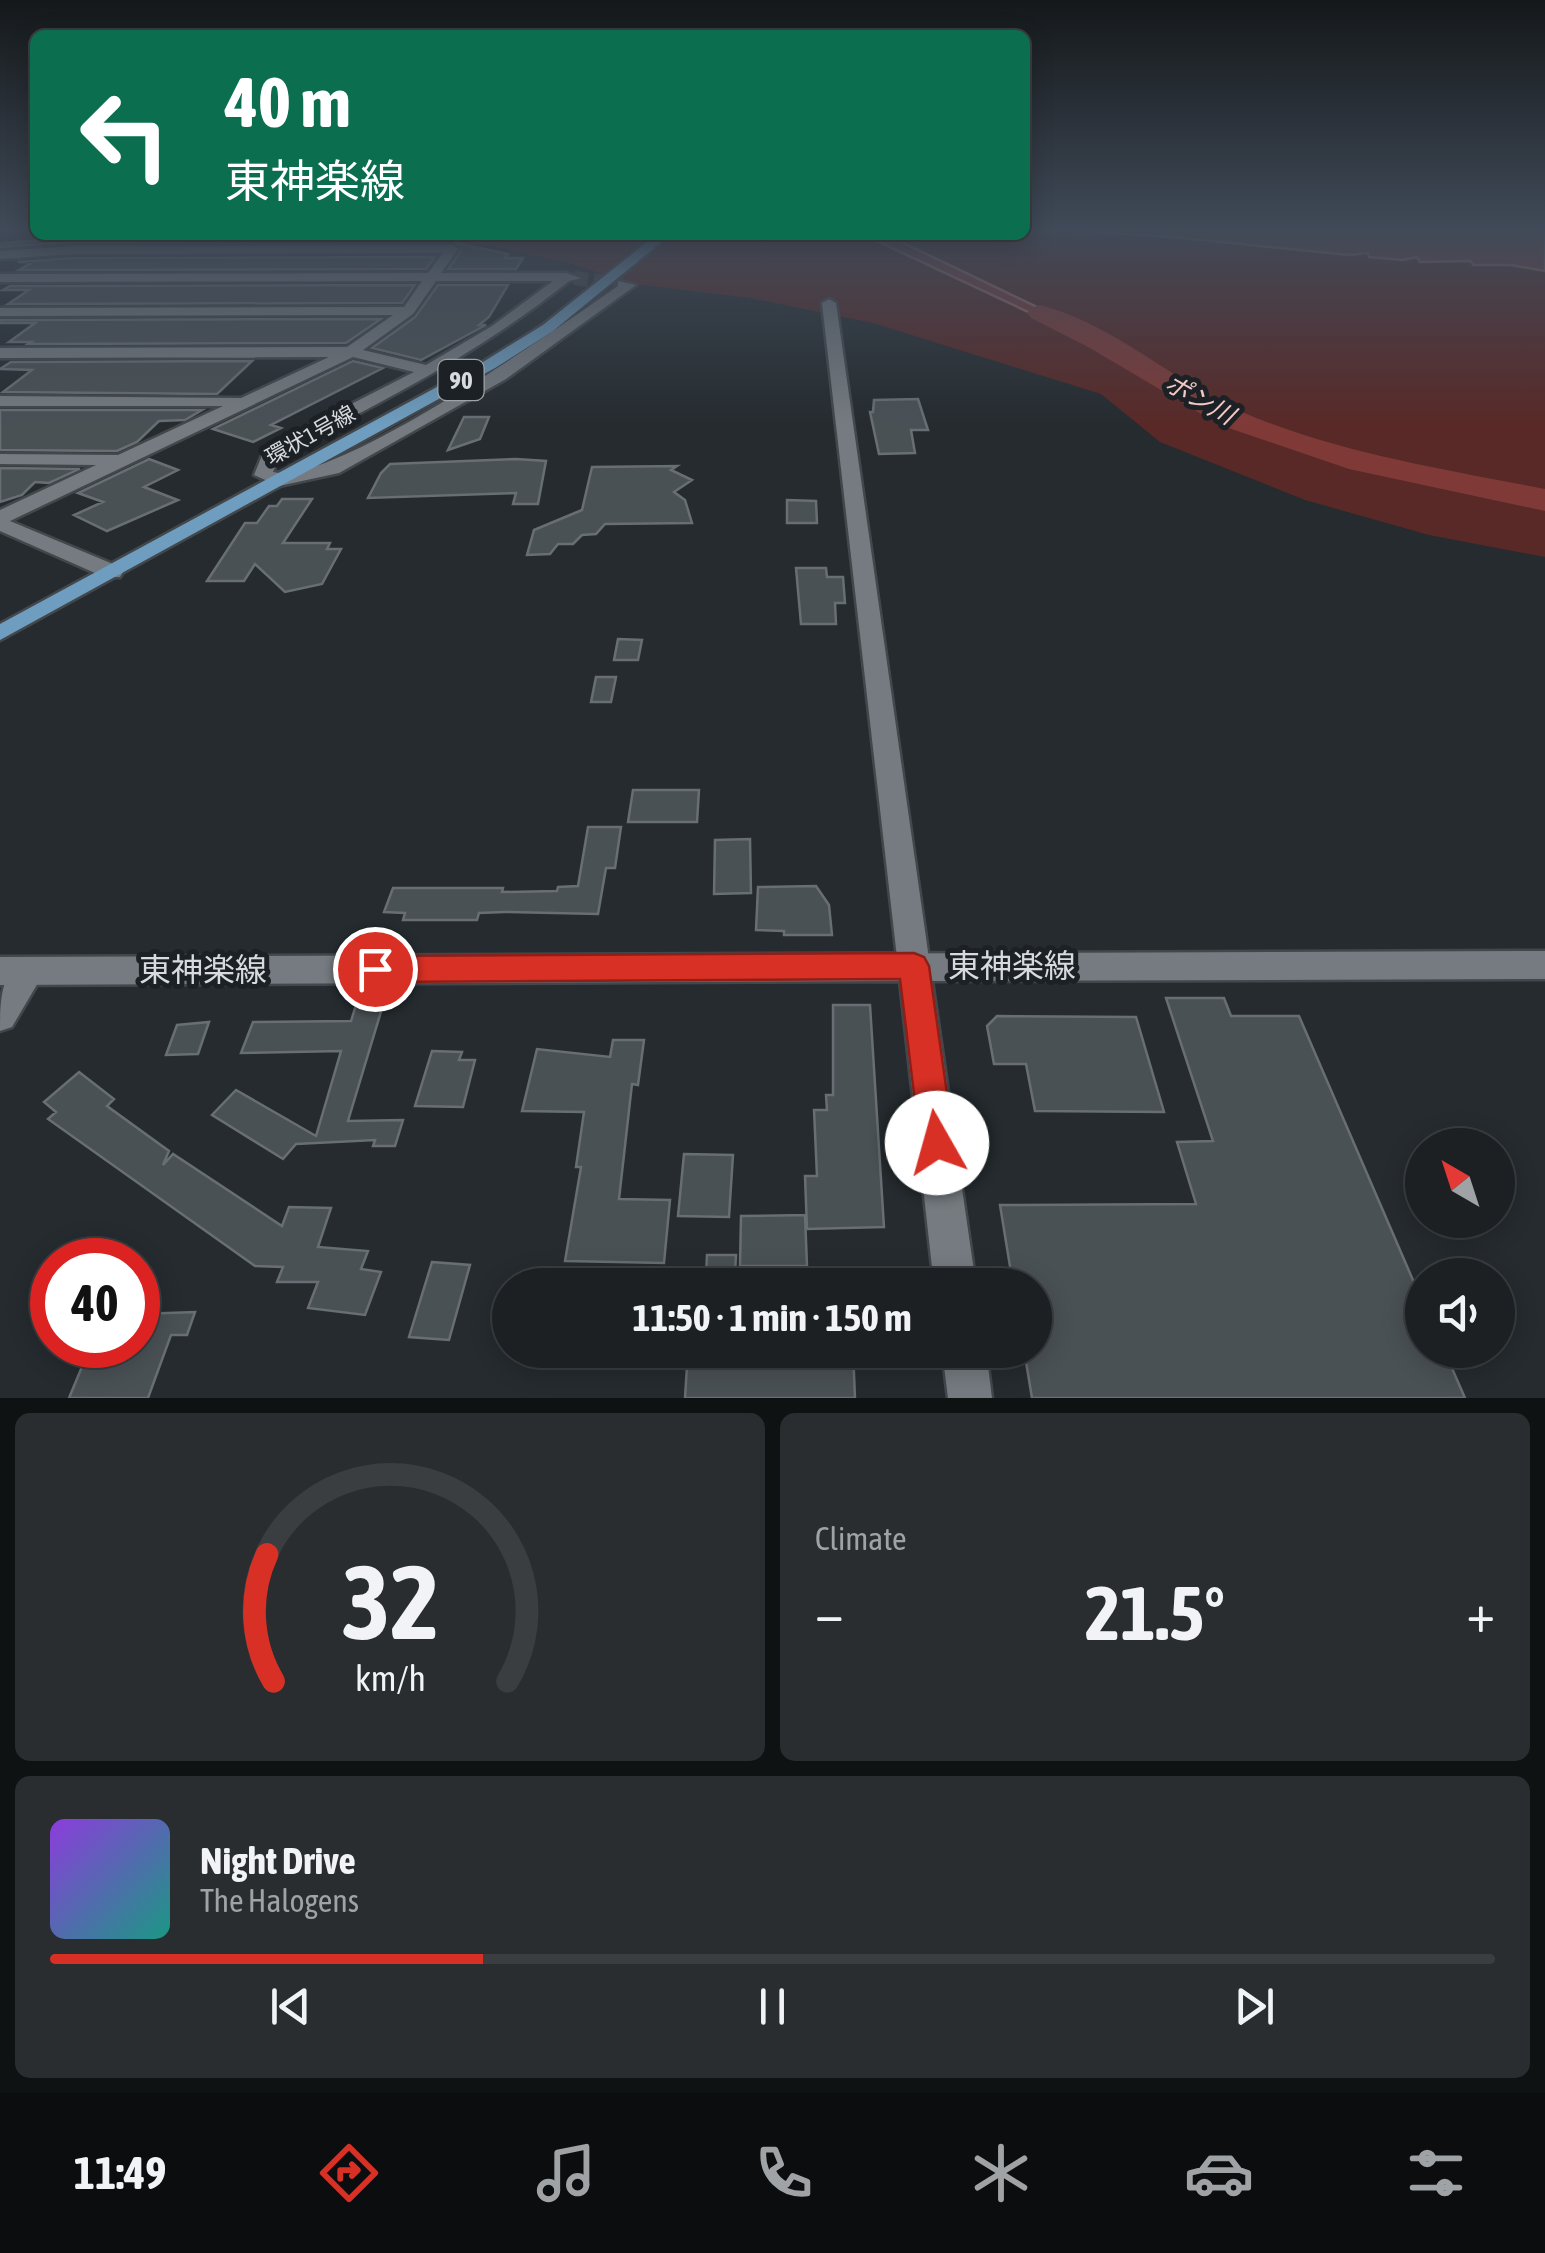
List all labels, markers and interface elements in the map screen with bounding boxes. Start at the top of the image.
text: 40 m [225,62,351,142]
icon: left [60,70,190,200]
text: 東神楽線 [225,155,405,207]
road number: 90 [438,360,484,400]
water label: ポン川 [1160,369,1242,431]
street label: 環状1号線 [261,400,359,470]
pin [333,927,418,1012]
icon: arrive [348,942,403,997]
street label: 東神楽線 [948,947,1076,984]
street label: 東神楽線 [139,951,267,988]
position arrow [885,1091,989,1195]
north arrow [1405,1128,1515,1238]
map controls [1405,1128,1515,1368]
speed limit sign: 40 [30,1238,160,1368]
button: sound [1405,1258,1515,1368]
text: 11:50 · 1 min · 150 m [632,1296,912,1339]
text: Climate [815,1520,907,1557]
text: 32 [341,1542,439,1661]
text: 21.5° [1085,1570,1225,1656]
text: − [815,1581,844,1644]
text: + [1466,1581,1495,1644]
text: km/h [355,1658,425,1699]
text: Night Drive [200,1839,356,1882]
text: The Halogens [200,1882,359,1919]
icon: previous [263,1979,318,2034]
icon: pause [745,1979,800,2034]
icon: next [1227,1979,1282,2034]
icon: directions [314,2138,384,2208]
icon: music [531,2138,601,2208]
icon: phone [749,2138,819,2208]
icon: climate [966,2138,1036,2208]
icon: car [1184,2138,1254,2208]
icon: filters [1401,2138,1471,2208]
text: 11:49 [74,2147,166,2199]

